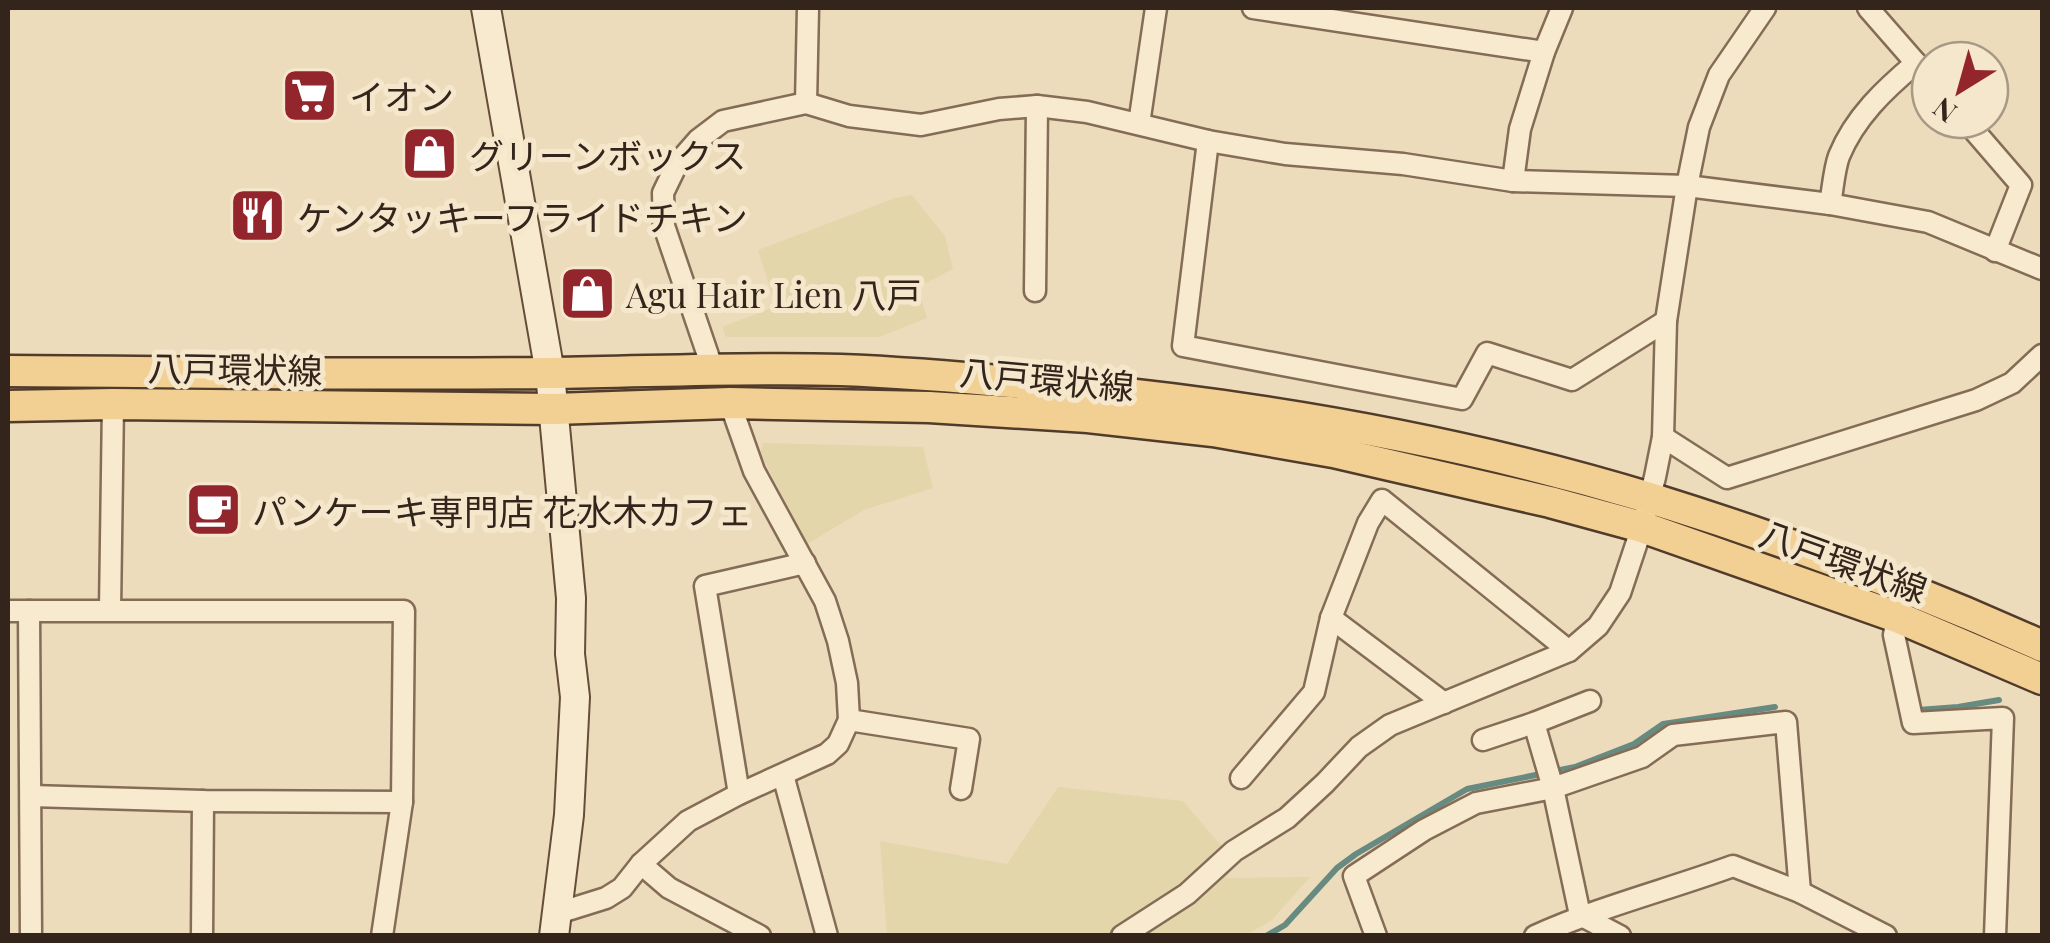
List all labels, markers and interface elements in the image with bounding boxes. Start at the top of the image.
north arrow [1910,40,2010,140]
supermarket icon: イオン [280,65,340,125]
place label: イオン [349,72,454,119]
text: N [1925,90,1963,132]
shop icon: グリーンボックス [400,124,460,184]
place label: グリーンボックス [469,131,746,178]
restaurant icon: ケンタッキーフライドチキン [228,186,288,246]
place label: ケンタッキーフライドチキン [297,193,748,240]
shop icon: Agu Hair Lien 八戸 [557,263,617,323]
place label: Agu Hair Lien 八戸 [625,270,921,317]
street label: 八戸環状線 [147,343,323,393]
street label: 八戸環状線 [958,347,1136,409]
cafe icon: パンケーキ専門店 花水木カフェ [183,480,243,540]
place label: パンケーキ専門店 花水木カフェ [252,487,752,534]
street label: 八戸環状線 [1754,508,1934,612]

